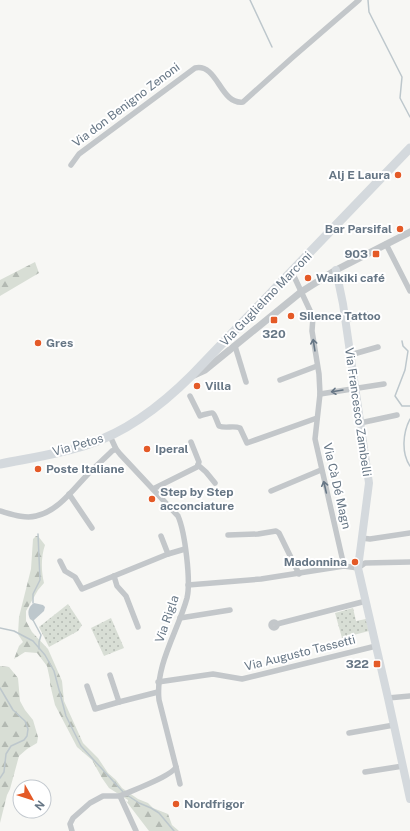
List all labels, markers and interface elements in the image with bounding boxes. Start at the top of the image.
street label: Via don Benigno Zenoni [70,60,182,150]
place label: Alj E Laura [328,168,390,182]
marker: Alj E Laura [393,170,403,180]
place label: Bar Parsifal [325,222,392,236]
marker: Bar Parsifal [395,224,405,234]
place label: 903 [344,247,368,261]
street label: Via Guglielmo Marconi [217,249,315,349]
marker: 903 [371,249,381,259]
place label: Waikiki café [316,271,385,285]
marker: Waikiki café [303,273,313,283]
place label: Silence Tattoo [299,309,381,323]
marker: Silence Tattoo [286,311,296,321]
marker: 320 [269,315,279,325]
place label: 320 [262,327,286,341]
place label: Gres [46,336,73,350]
marker: Gres [33,338,43,348]
one-way arrow [310,339,318,352]
street label: Via Francesco Zambelli [342,347,374,477]
place label: Villa [205,379,231,393]
marker: Villa [192,381,202,391]
one-way arrow [331,387,344,395]
street label: Via Petos [51,431,105,459]
place label: Iperal [155,442,188,456]
street label: Via Cà Dé Magn [320,442,354,530]
marker: Iperal [142,444,152,454]
place label: Poste Italiane [46,462,125,476]
marker: Poste Italiane [33,464,43,474]
one-way arrow [321,481,329,494]
place label: Step by Step acconciature [160,485,234,513]
marker: Step by Step acconciature [147,494,157,504]
place label: Madonnina [284,555,347,569]
marker: Madonnina [350,557,360,567]
street label: Via Rigla [152,593,182,645]
street label: Via Augusto Tassetti [243,632,357,674]
place label: 322 [346,657,369,671]
marker: 322 [372,659,382,669]
north arrow [12,779,52,819]
place label: Nordfrigor [184,797,245,811]
text: N [32,798,47,812]
marker: Nordfrigor [171,799,181,809]

